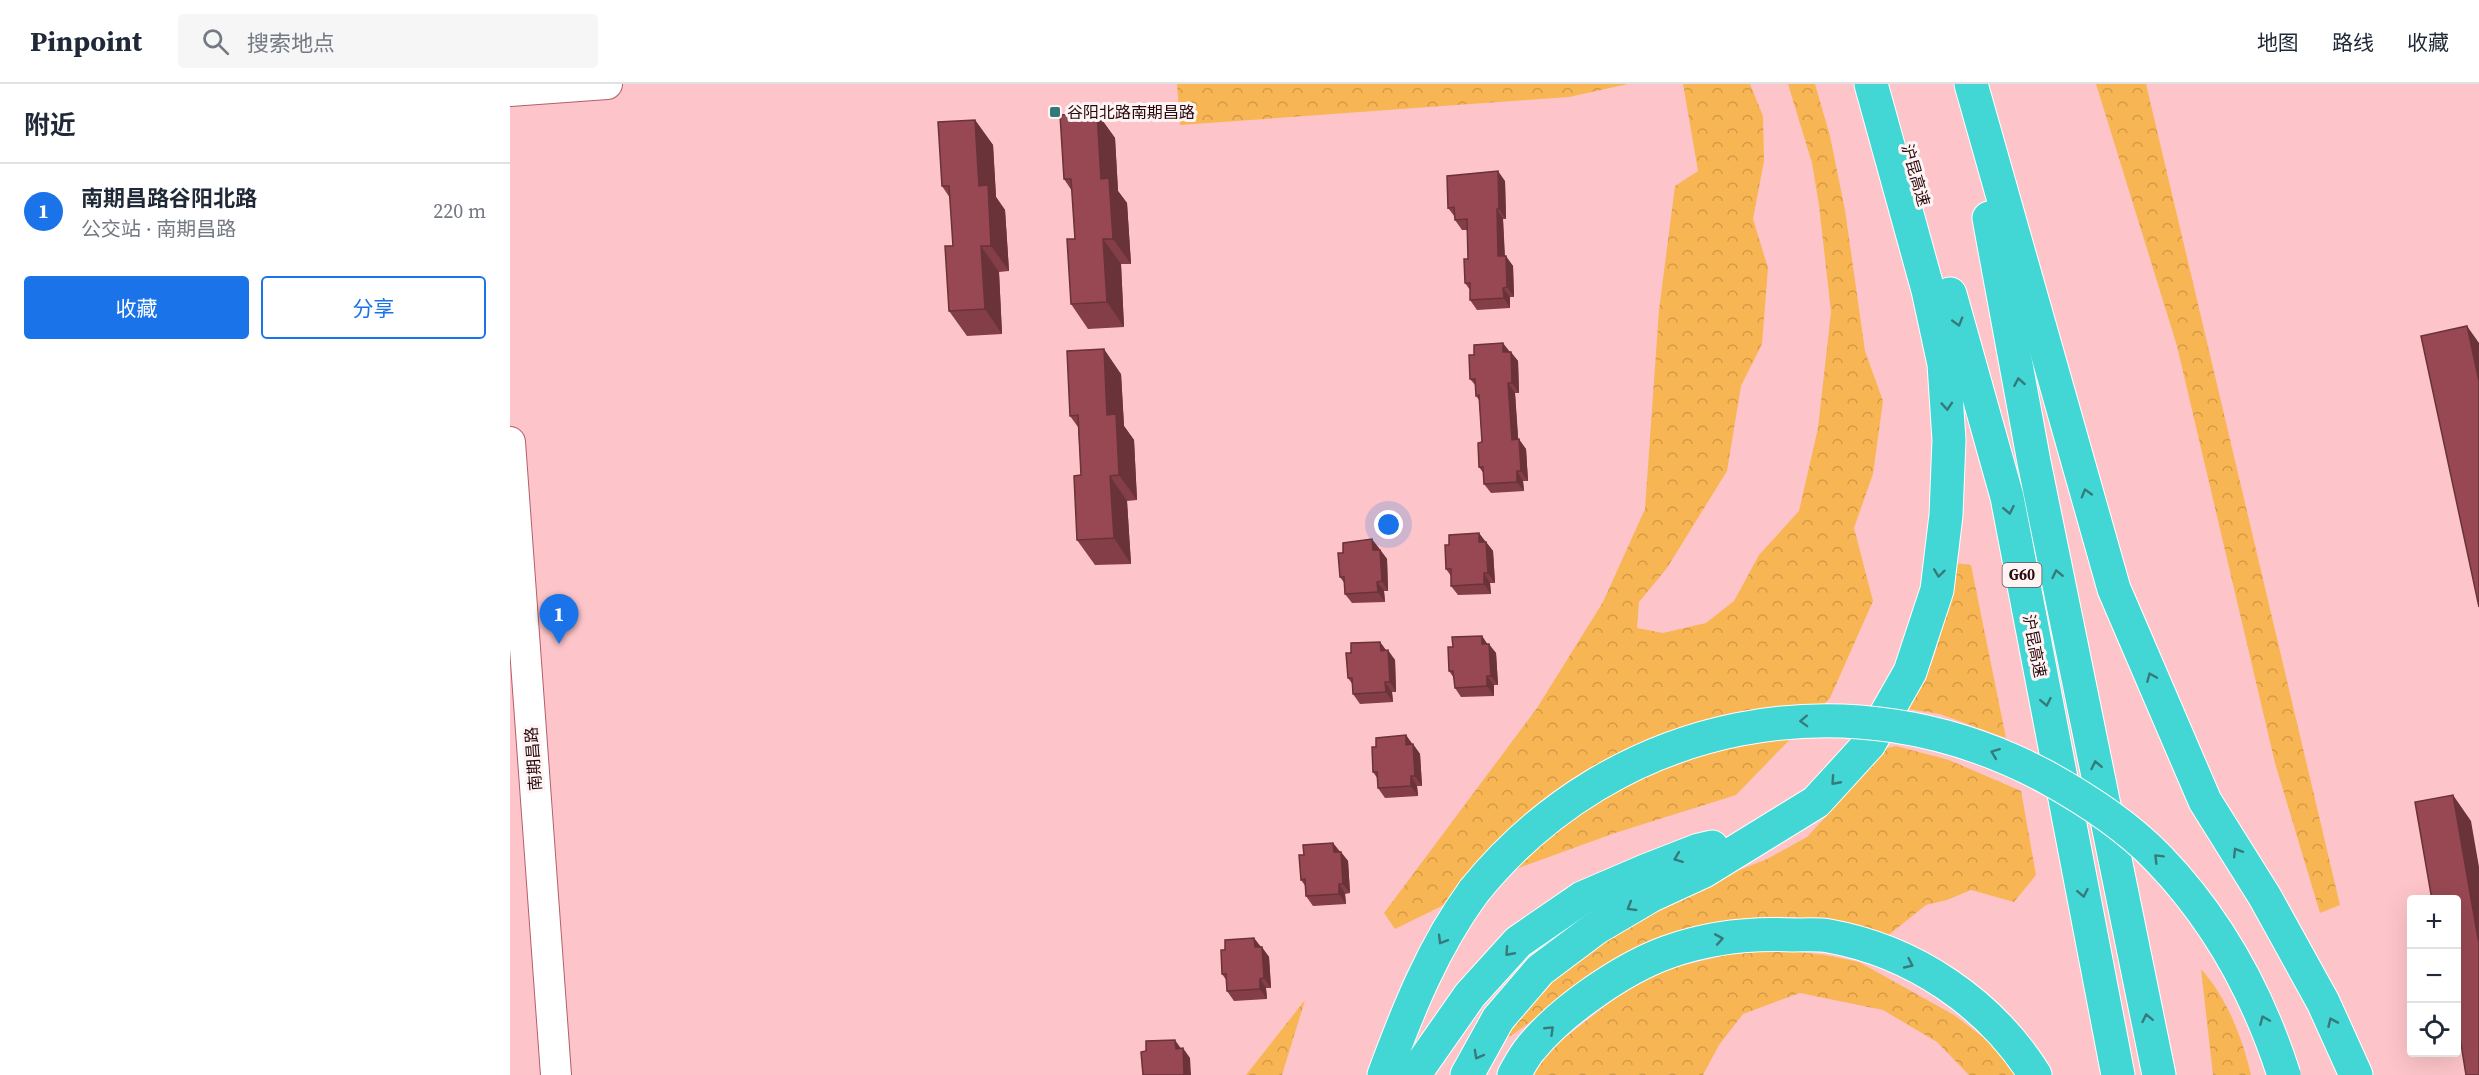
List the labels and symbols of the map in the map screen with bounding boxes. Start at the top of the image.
place label: 谷阳北路南期昌路 [1067,101,1195,123]
marker: 谷阳北路南期昌路 [1048,105,1062,119]
street label: 沪昆高速 [1897,141,1935,209]
one-way arrow [1950,317,1963,327]
one-way arrow [2013,378,2026,388]
one-way arrow [1940,401,1953,410]
one-way arrow [2081,488,2094,498]
one-way arrow [2002,505,2015,515]
your location [1374,510,1403,539]
road number: G60 [2002,563,2042,587]
one-way arrow [1933,568,1945,577]
one-way arrow [2051,569,2064,579]
pin: 1 [539,594,578,644]
street label: 沪昆高速 [2018,612,2052,680]
one-way arrow [2146,672,2158,683]
one-way arrow [2039,696,2052,706]
one-way arrow [1800,715,1809,727]
street label: 南期昌路 [520,726,546,792]
one-way arrow [1990,747,2001,760]
one-way arrow [2090,760,2103,770]
one-way arrow [1831,775,1842,785]
one-way arrow [2233,847,2244,858]
one-way arrow [1674,851,1685,863]
one-way arrow [2154,855,2165,866]
one-way arrow [2076,888,2089,898]
one-way arrow [1627,900,1637,912]
one-way arrow [1438,934,1449,944]
one-way arrow [1715,934,1724,946]
one-way arrow [1505,945,1516,955]
one-way arrow [1903,956,1914,968]
one-way arrow [2142,1013,2155,1023]
one-way arrow [2259,1016,2271,1027]
one-way arrow [2327,1017,2339,1028]
one-way arrow [1543,1026,1554,1037]
one-way arrow [1474,1049,1485,1059]

